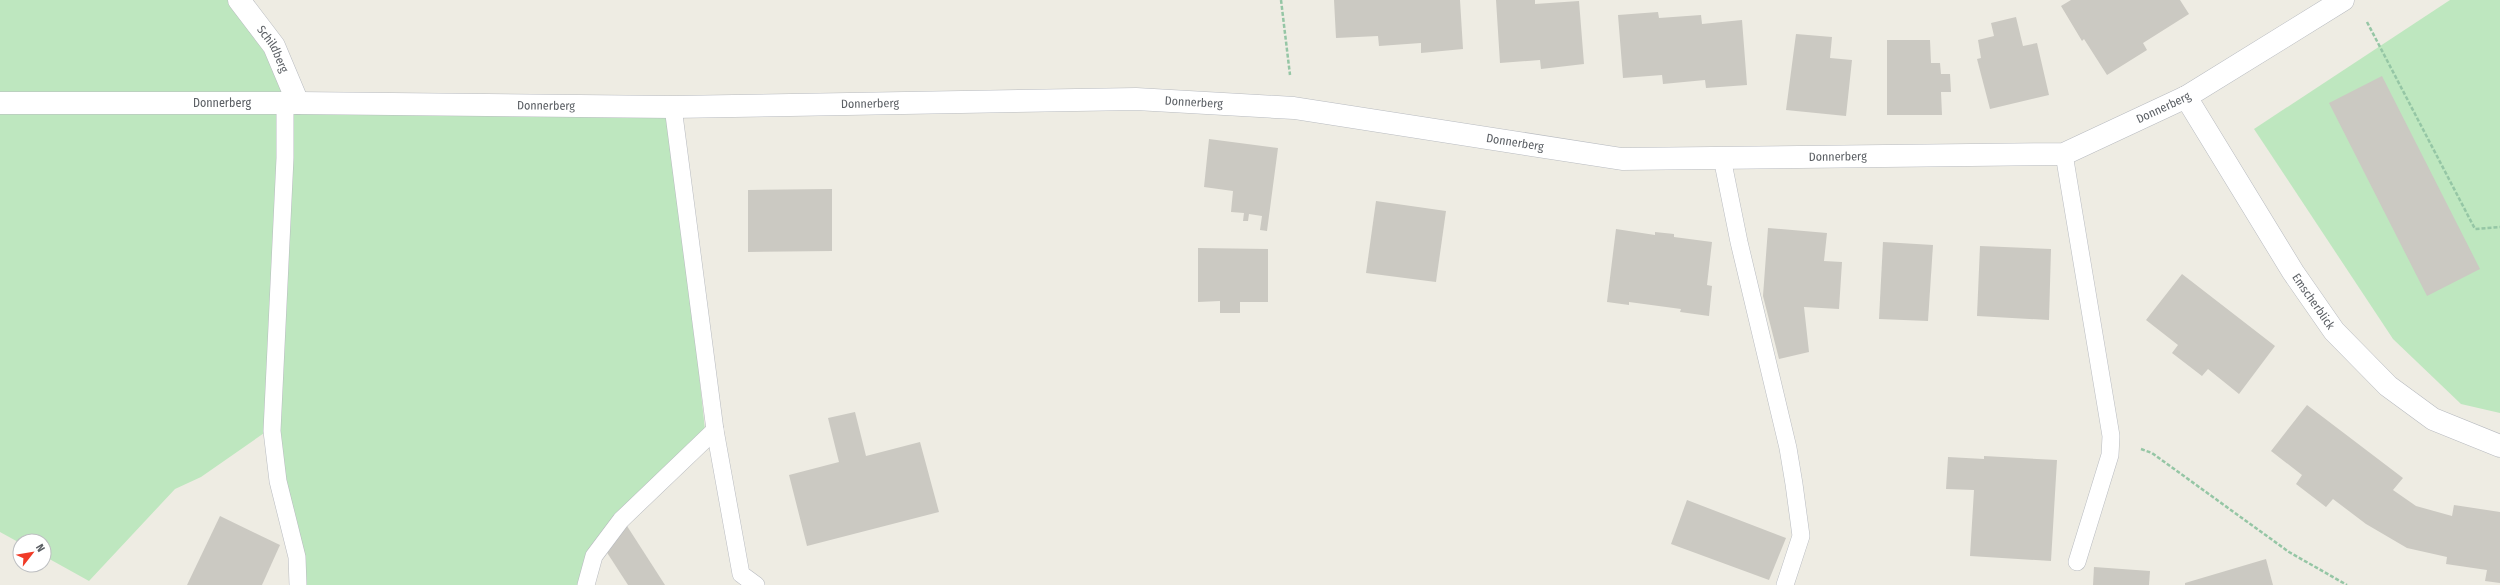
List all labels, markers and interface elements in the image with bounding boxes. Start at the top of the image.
street label: Schildberg [254,23,292,75]
street label: Donnerberg [2134,89,2193,126]
street label: Donnerberg [1164,94,1224,111]
street label: Donnerberg [193,96,251,110]
street label: Donnerberg [841,96,899,111]
street label: Donnerberg [517,98,575,113]
street label: Donnerberg [1485,131,1545,154]
street label: Donnerberg [1809,149,1867,164]
street label: Emscherblick [2289,271,2338,332]
north arrow [12,533,52,573]
text: N [33,542,47,554]

